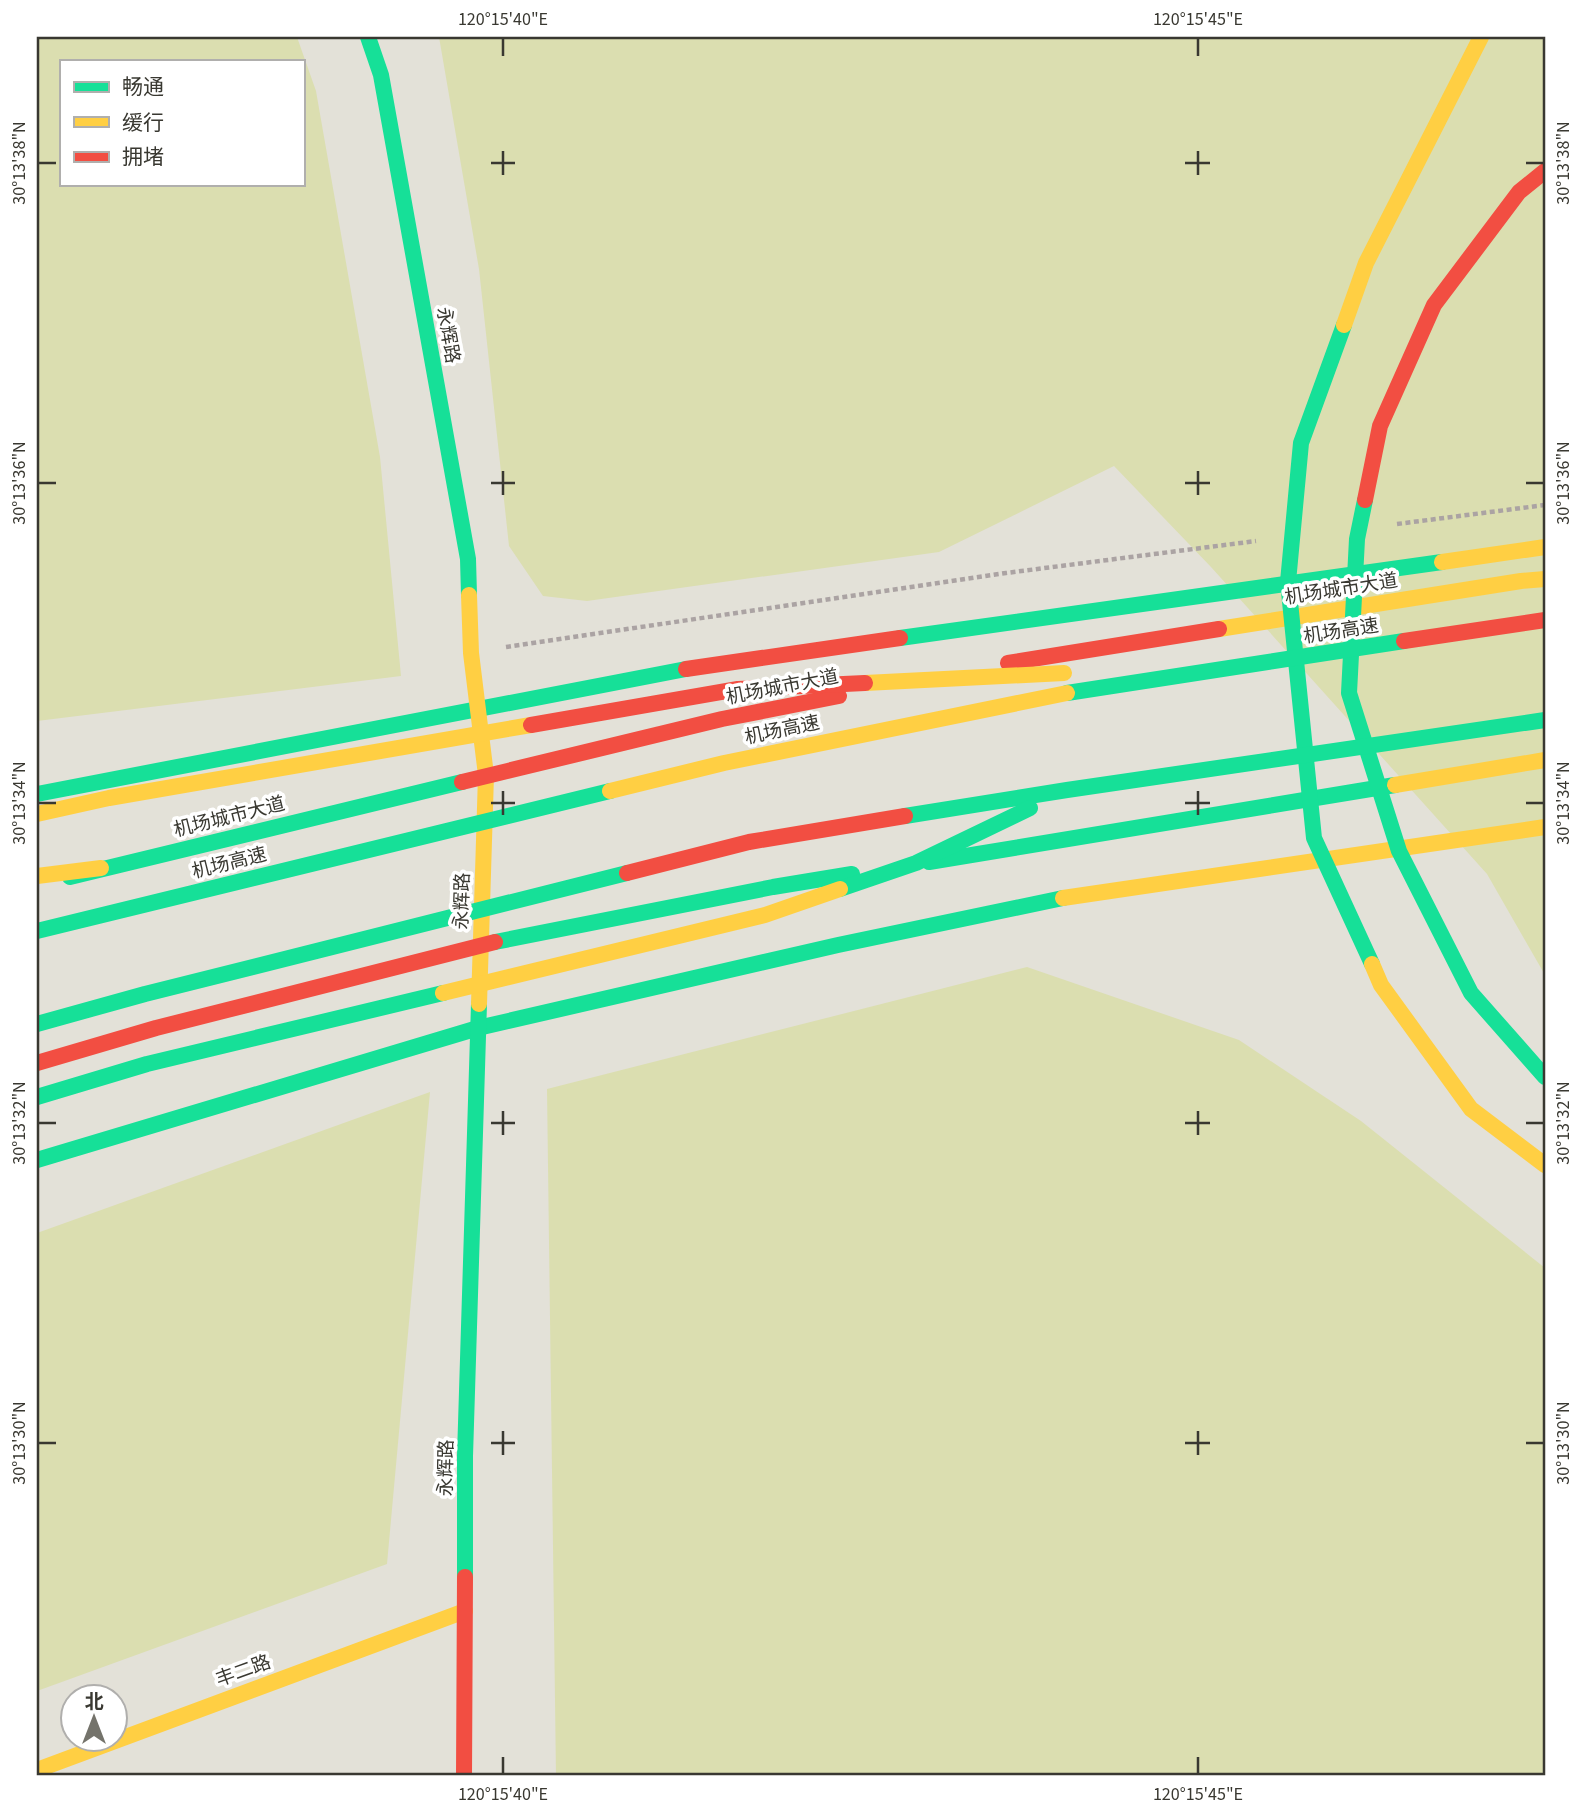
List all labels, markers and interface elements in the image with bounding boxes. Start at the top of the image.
text: 120°15'40"E [458,7,548,32]
text: 120°15'45"E [1153,7,1243,32]
legend [60,60,304,186]
text: 畅通 [122,72,164,102]
text: 缓行 [122,108,164,138]
text: 30°13'38"N [7,121,32,205]
text: 30°13'38"N [1551,121,1576,205]
text: 拥堵 [122,142,164,172]
street label: 永辉路 [429,305,466,366]
text: 30°13'36"N [7,441,32,525]
text: 30°13'36"N [1551,441,1576,525]
street label: 机场城市大道 [1283,567,1400,612]
street label: 机场高速 [1302,612,1381,651]
street label: 机场城市大道 [724,663,841,712]
street label: 机场高速 [742,709,822,752]
text: 30°13'34"N [7,761,32,845]
text: 30°13'34"N [1551,761,1576,845]
street label: 机场城市大道 [171,791,288,844]
street label: 机场高速 [189,841,270,886]
street label: 永辉路 [448,872,477,930]
text: 30°13'32"N [7,1081,32,1165]
text: 30°13'32"N [1551,1081,1576,1165]
text: 30°13'30"N [7,1401,32,1485]
text: 30°13'30"N [1551,1401,1576,1485]
street label: 永辉路 [433,1439,460,1497]
street label: 丰二路 [212,1649,275,1694]
north arrow [60,1684,130,1754]
text: 北 [84,1689,104,1716]
text: 120°15'40"E [458,1782,548,1807]
text: 120°15'45"E [1153,1782,1243,1807]

